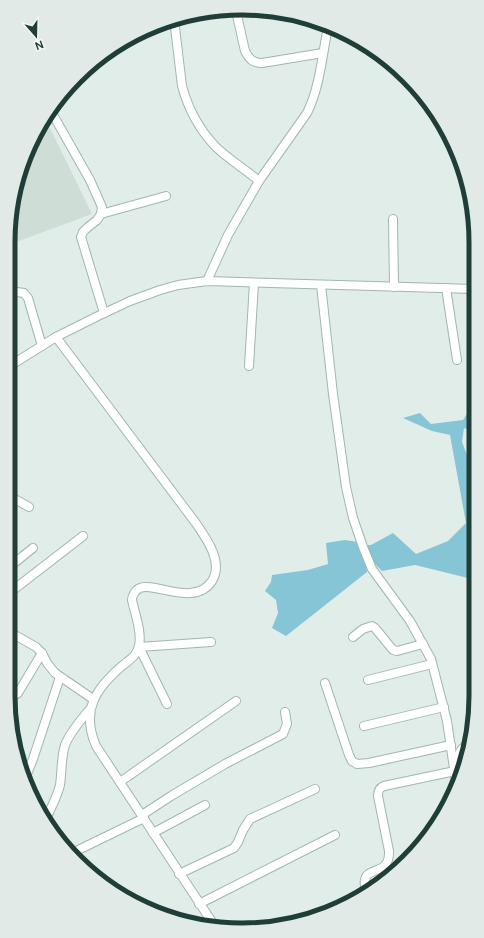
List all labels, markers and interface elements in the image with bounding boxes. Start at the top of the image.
north arrow [16,16,56,56]
text: N [33,37,46,53]

